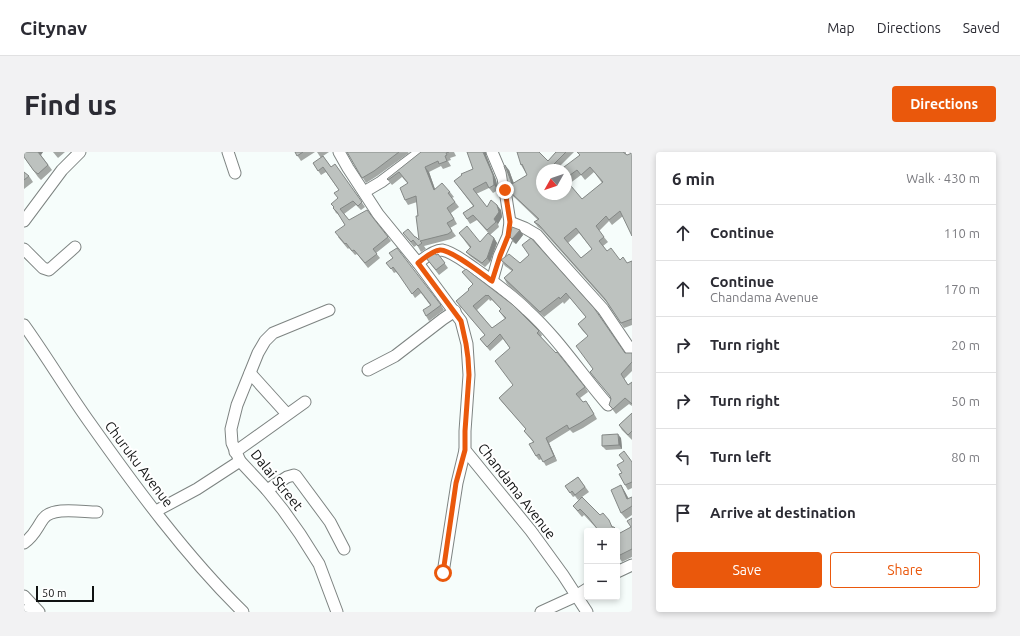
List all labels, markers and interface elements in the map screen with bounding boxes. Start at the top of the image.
text: Citynav [20,17,87,39]
text: Map [827,20,855,36]
text: Directions [877,20,941,36]
text: Saved [963,20,1000,36]
button: Directions [892,86,996,122]
text: Find us [24,89,117,120]
north arrow [536,164,572,200]
text: 6 min [672,169,715,188]
text: Walk · 430 m [906,171,980,185]
route end [496,181,514,199]
icon: ahead [672,222,694,244]
text: Continue [710,224,774,241]
text: 110 m [944,226,980,240]
text: Continue [710,273,774,290]
icon: ahead [672,278,694,300]
text: 170 m [944,282,980,296]
text: Chandama Avenue [710,290,818,304]
icon: right [672,334,694,356]
text: Turn right [710,336,780,353]
text: 20 m [951,338,980,352]
icon: right [672,390,694,412]
text: Turn right [710,392,780,409]
text: 50 m [951,394,980,408]
street label: Churuku Avenue [102,418,176,510]
street label: Chandama Avenue [475,440,559,542]
street label: Dalai Street [248,446,307,514]
icon: left [672,446,694,468]
text: Turn left [710,448,771,465]
text: 80 m [951,450,980,464]
icon: arrive [672,502,694,524]
text: Arrive at destination [710,504,856,521]
map controls [584,528,620,600]
button: + [584,528,620,564]
button: Save [672,552,822,588]
button: Share [830,552,980,588]
route start [434,564,452,582]
button: − [584,564,620,600]
scale bar [36,584,94,603]
text: 50 m [42,587,66,599]

